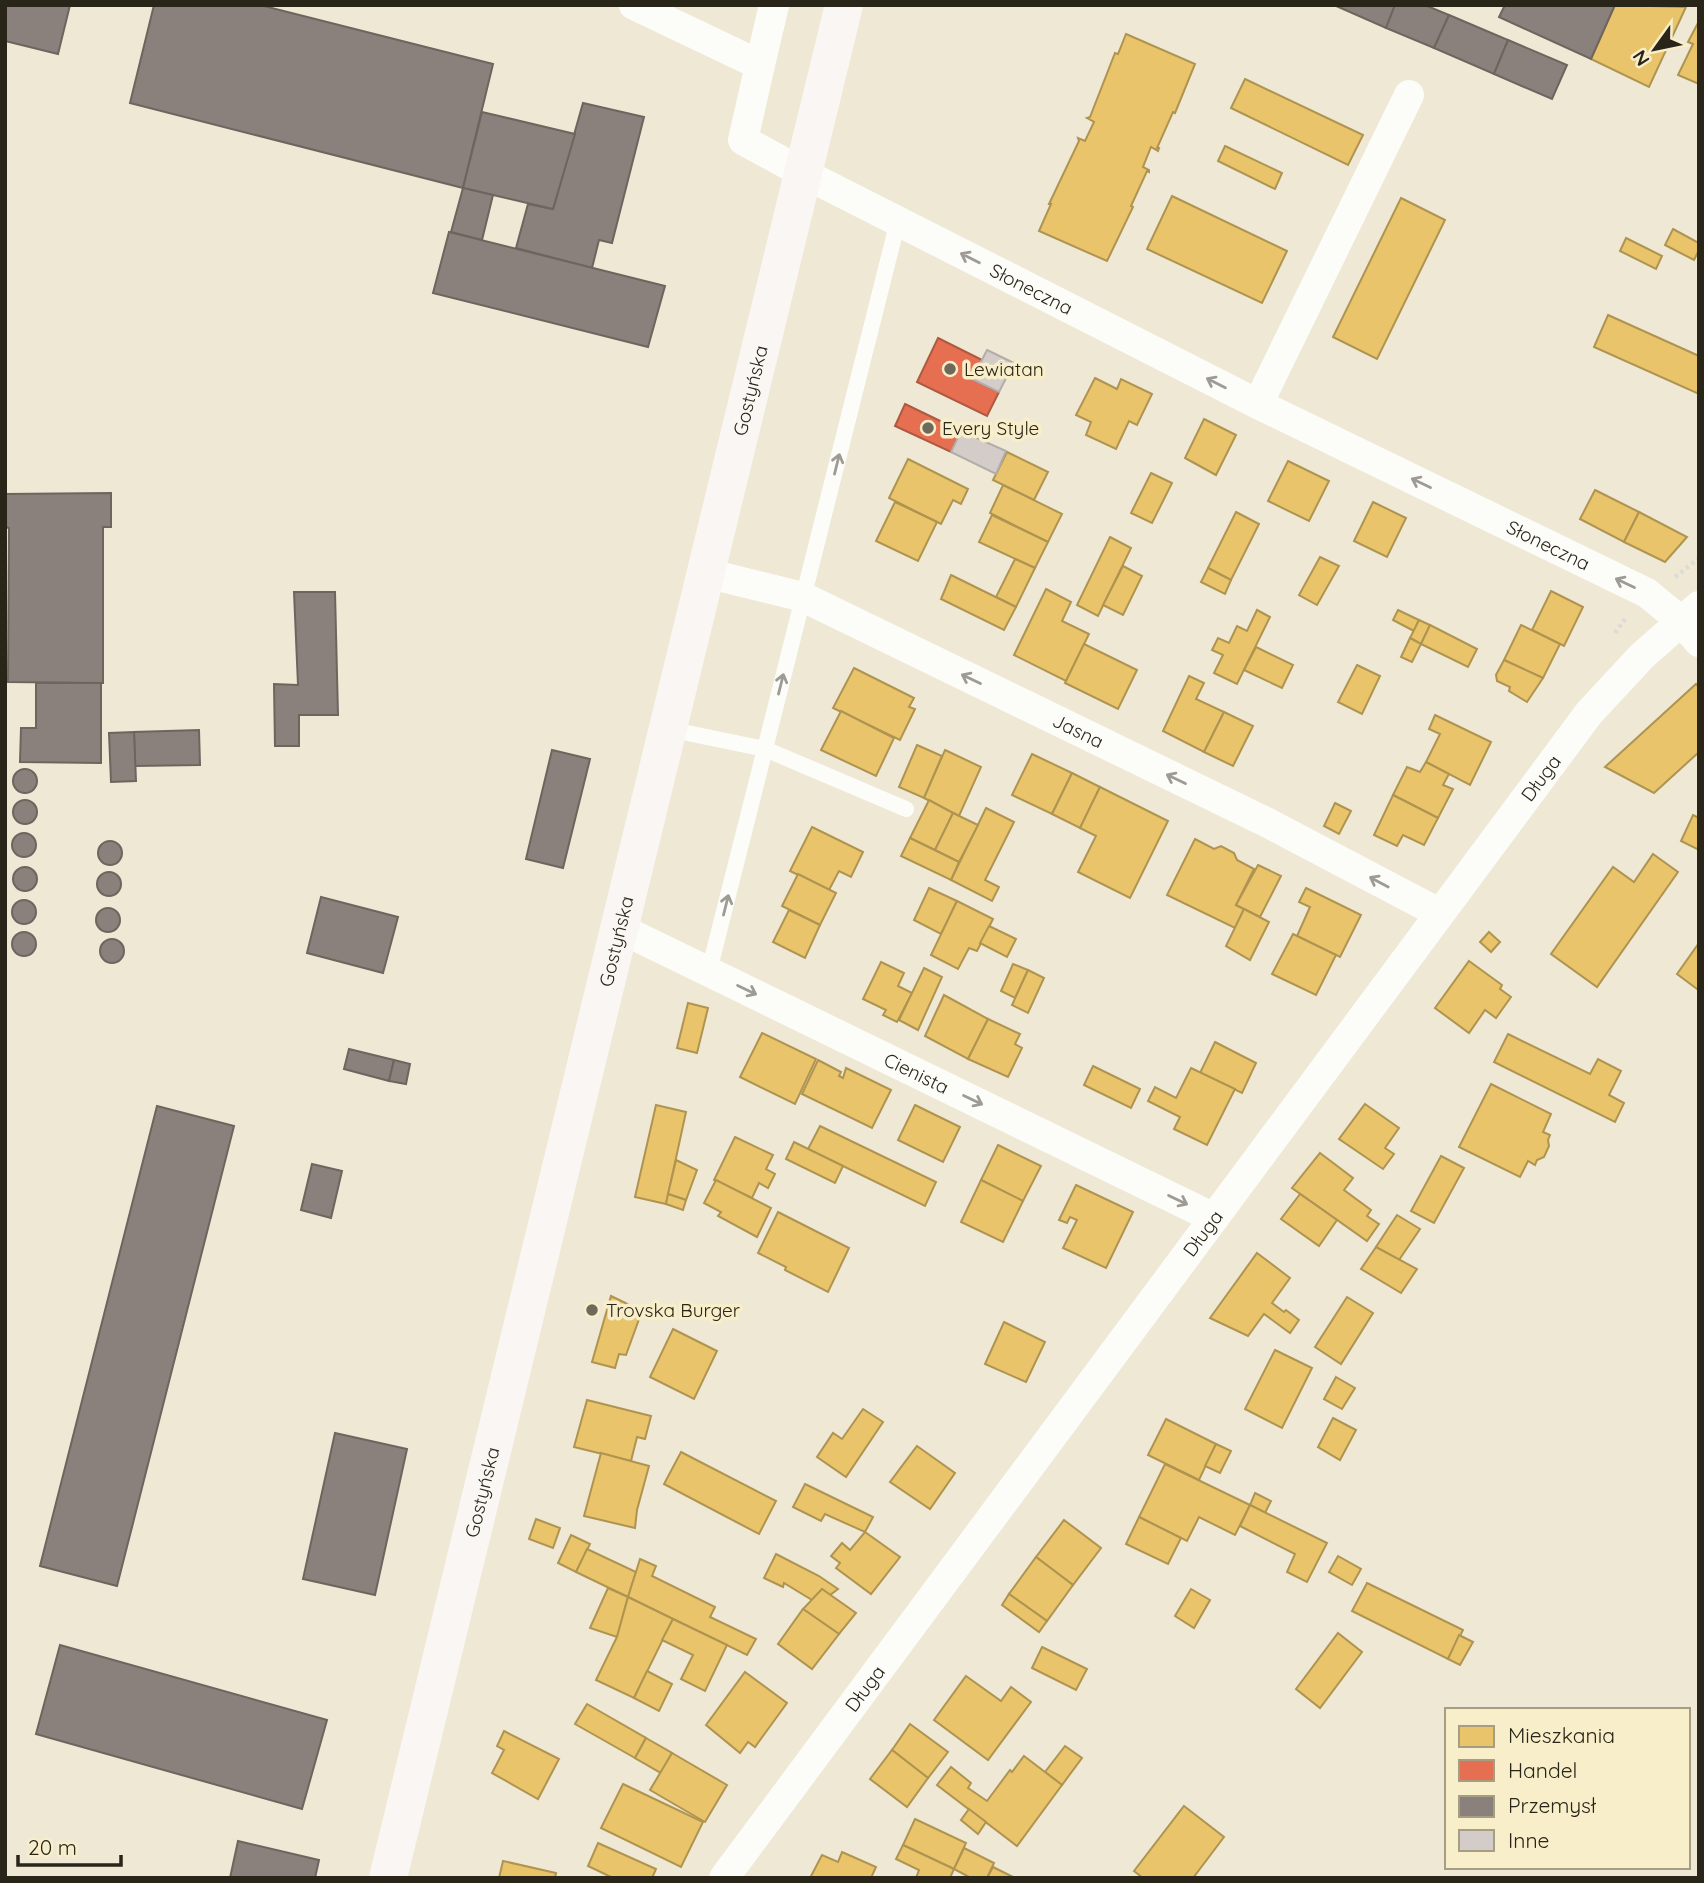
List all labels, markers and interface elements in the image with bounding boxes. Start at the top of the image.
north arrow [1620,14,1690,84]
text: N [1627,46,1655,71]
one-way arrow [960,251,981,265]
street label: Słoneczna [986,258,1077,320]
street label: Gostyńska [728,343,773,438]
place label: Lewiatan [964,357,1044,381]
marker: Lewiatan [942,361,958,377]
one-way arrow [1207,376,1227,390]
place label: Every Style [942,416,1039,440]
marker: Every Style [920,420,936,436]
one-way arrow [831,453,844,476]
one-way arrow [1411,476,1432,490]
street label: Słoneczna [1503,515,1594,575]
one-way arrow [1615,575,1636,589]
one-way arrow [961,672,982,685]
one-way arrow [775,674,788,696]
street label: Jasna [1049,708,1108,753]
street label: Długa [1516,750,1566,806]
one-way arrow [1166,771,1187,785]
one-way arrow [1369,874,1390,888]
street label: Gostyńska [593,894,639,989]
one-way arrow [720,894,733,917]
one-way arrow [736,983,757,997]
street label: Cienista [880,1047,953,1099]
one-way arrow [962,1094,983,1107]
one-way arrow [1167,1193,1188,1207]
street label: Długa [1178,1205,1228,1261]
place label: Trovska Burger [606,1298,741,1322]
marker: Trovska Burger [584,1302,600,1318]
street label: Gostyńska [459,1445,504,1540]
street label: Długa [840,1661,890,1717]
legend [1445,1708,1690,1869]
text: Mieszkania [1508,1722,1615,1748]
text: Handel [1508,1757,1577,1783]
text: Przemysł [1508,1792,1597,1818]
scale bar [18,1824,121,1868]
text: Inne [1508,1827,1549,1853]
text: 20 m [28,1834,77,1860]

